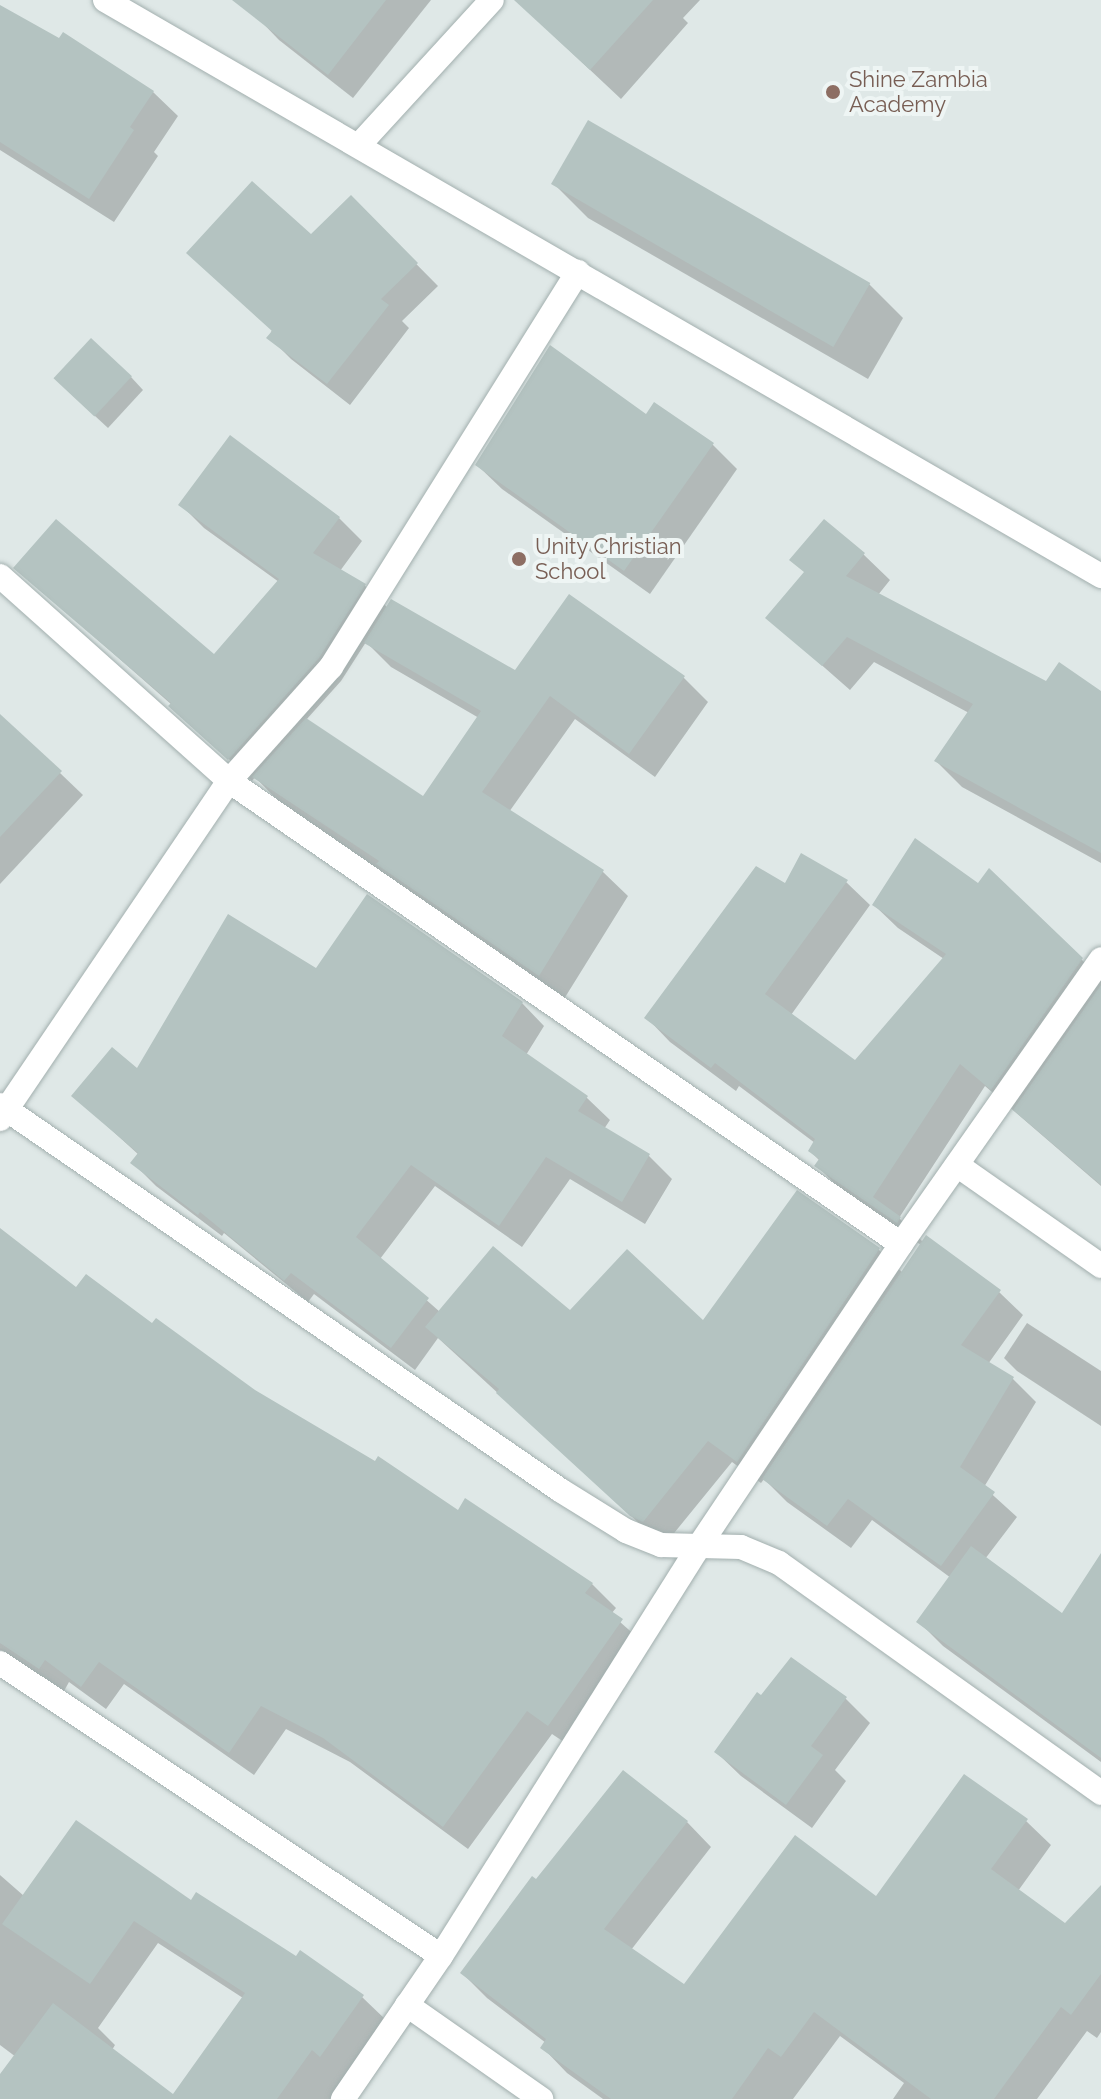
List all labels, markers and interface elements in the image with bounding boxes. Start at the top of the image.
place label: Shine Zambia Academy [849,66,988,118]
marker: Shine Zambia Academy [824,83,842,101]
place label: Unity Christian School [535,533,682,584]
marker: Unity Christian School [510,550,528,568]

